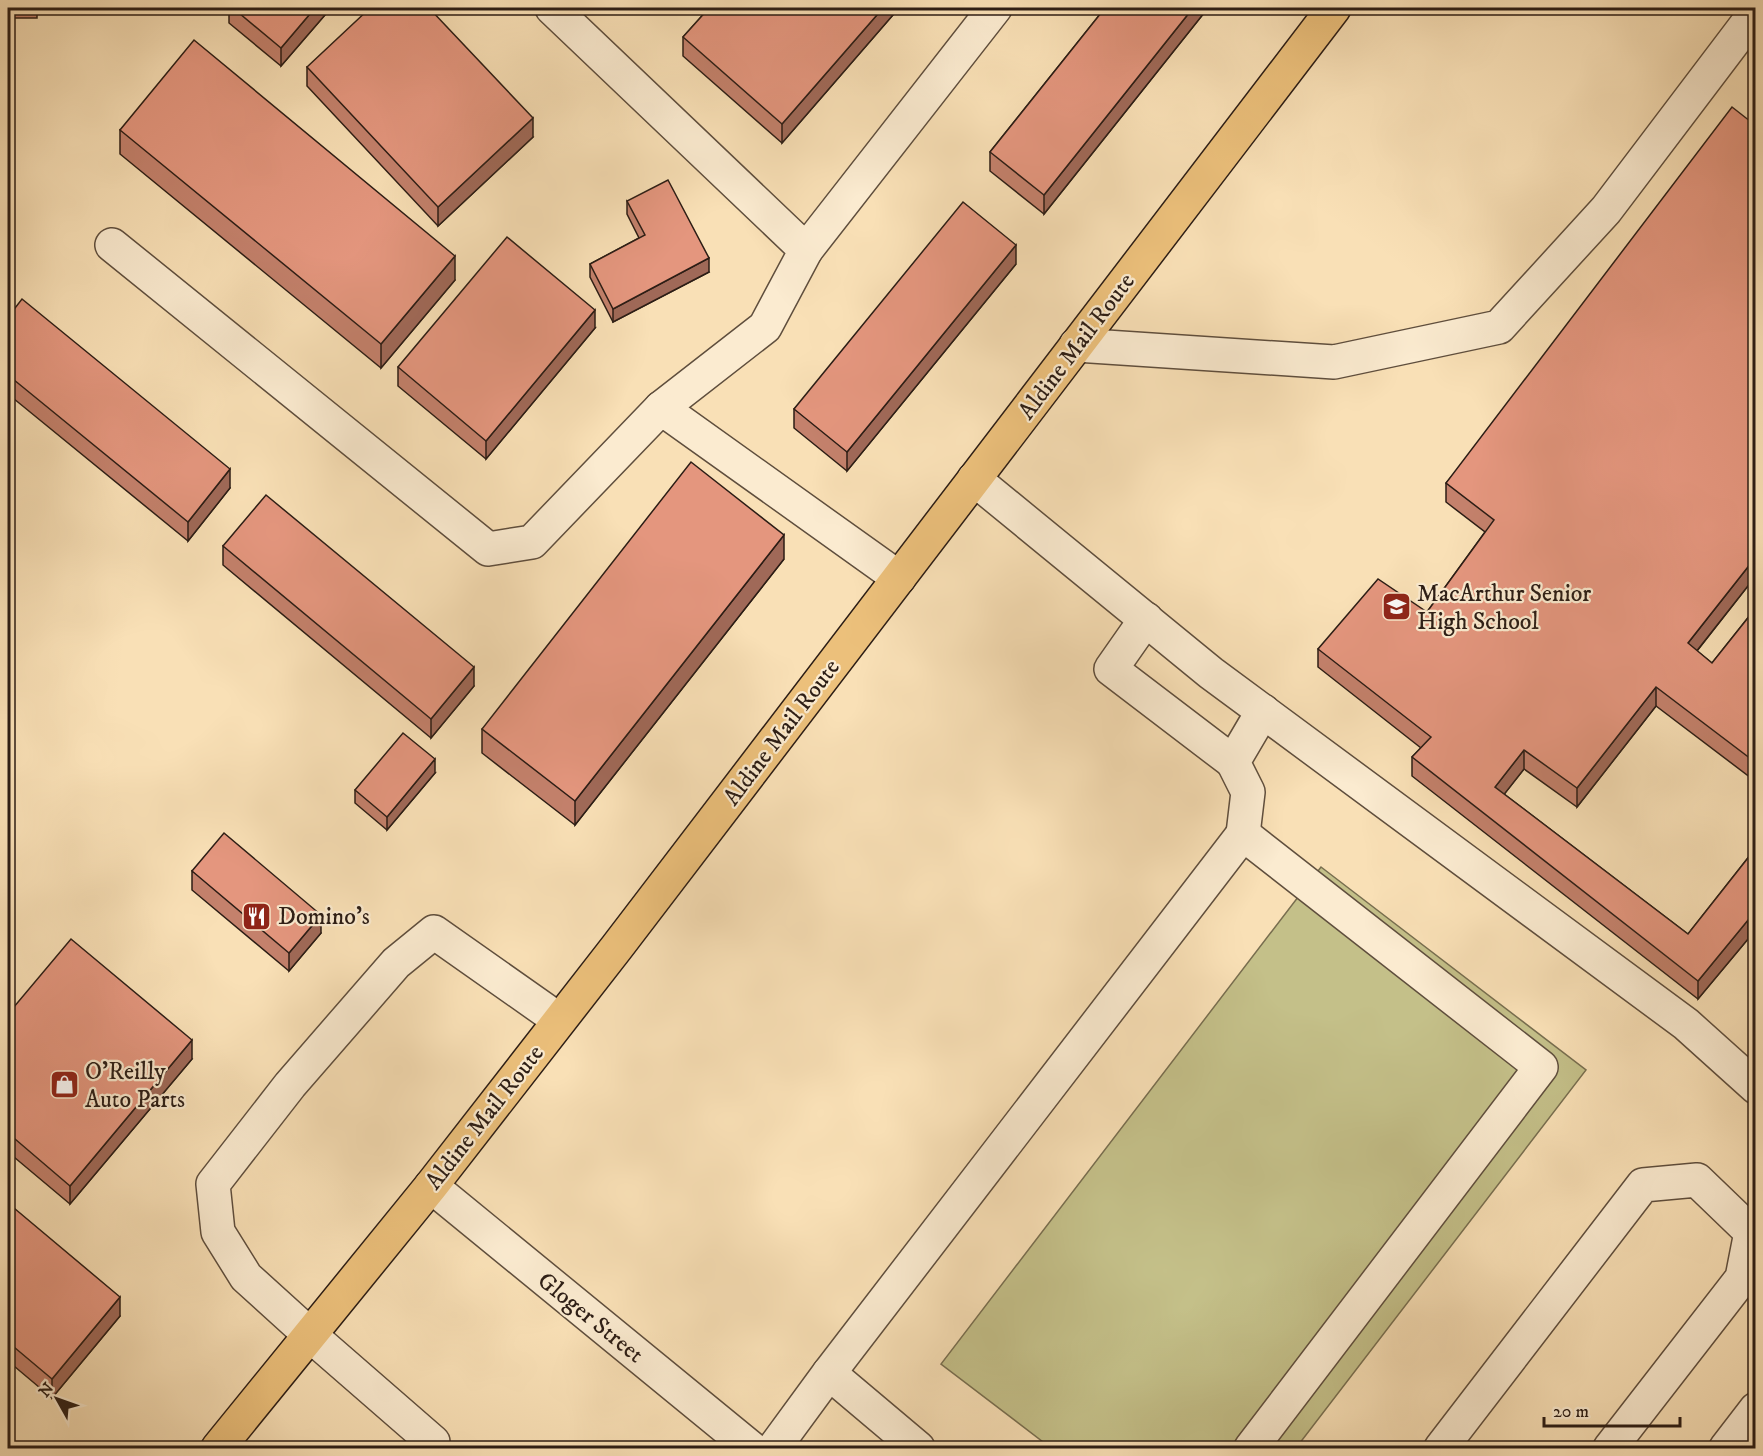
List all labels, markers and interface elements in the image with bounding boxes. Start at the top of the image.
street label: Aldine Mail Route [1012,267,1142,426]
place label: MacArthur Senior High School [1417,579,1591,637]
school or university icon: MacArthur Senior High School [1380,591,1412,623]
street label: Aldine Mail Route [717,653,847,812]
restaurant icon: Domino's [241,900,273,932]
place label: Domino's [278,902,370,932]
street label: Aldine Mail Route [419,1039,551,1196]
place label: O'Reilly Auto Parts [85,1057,185,1115]
shop icon: O'Reilly Auto Parts [48,1069,80,1101]
street label: Gloger Street [531,1266,650,1370]
north arrow [27,1369,87,1429]
text: N [34,1379,58,1401]
scale bar [1544,1390,1680,1428]
text: 20 m [1553,1401,1589,1423]

